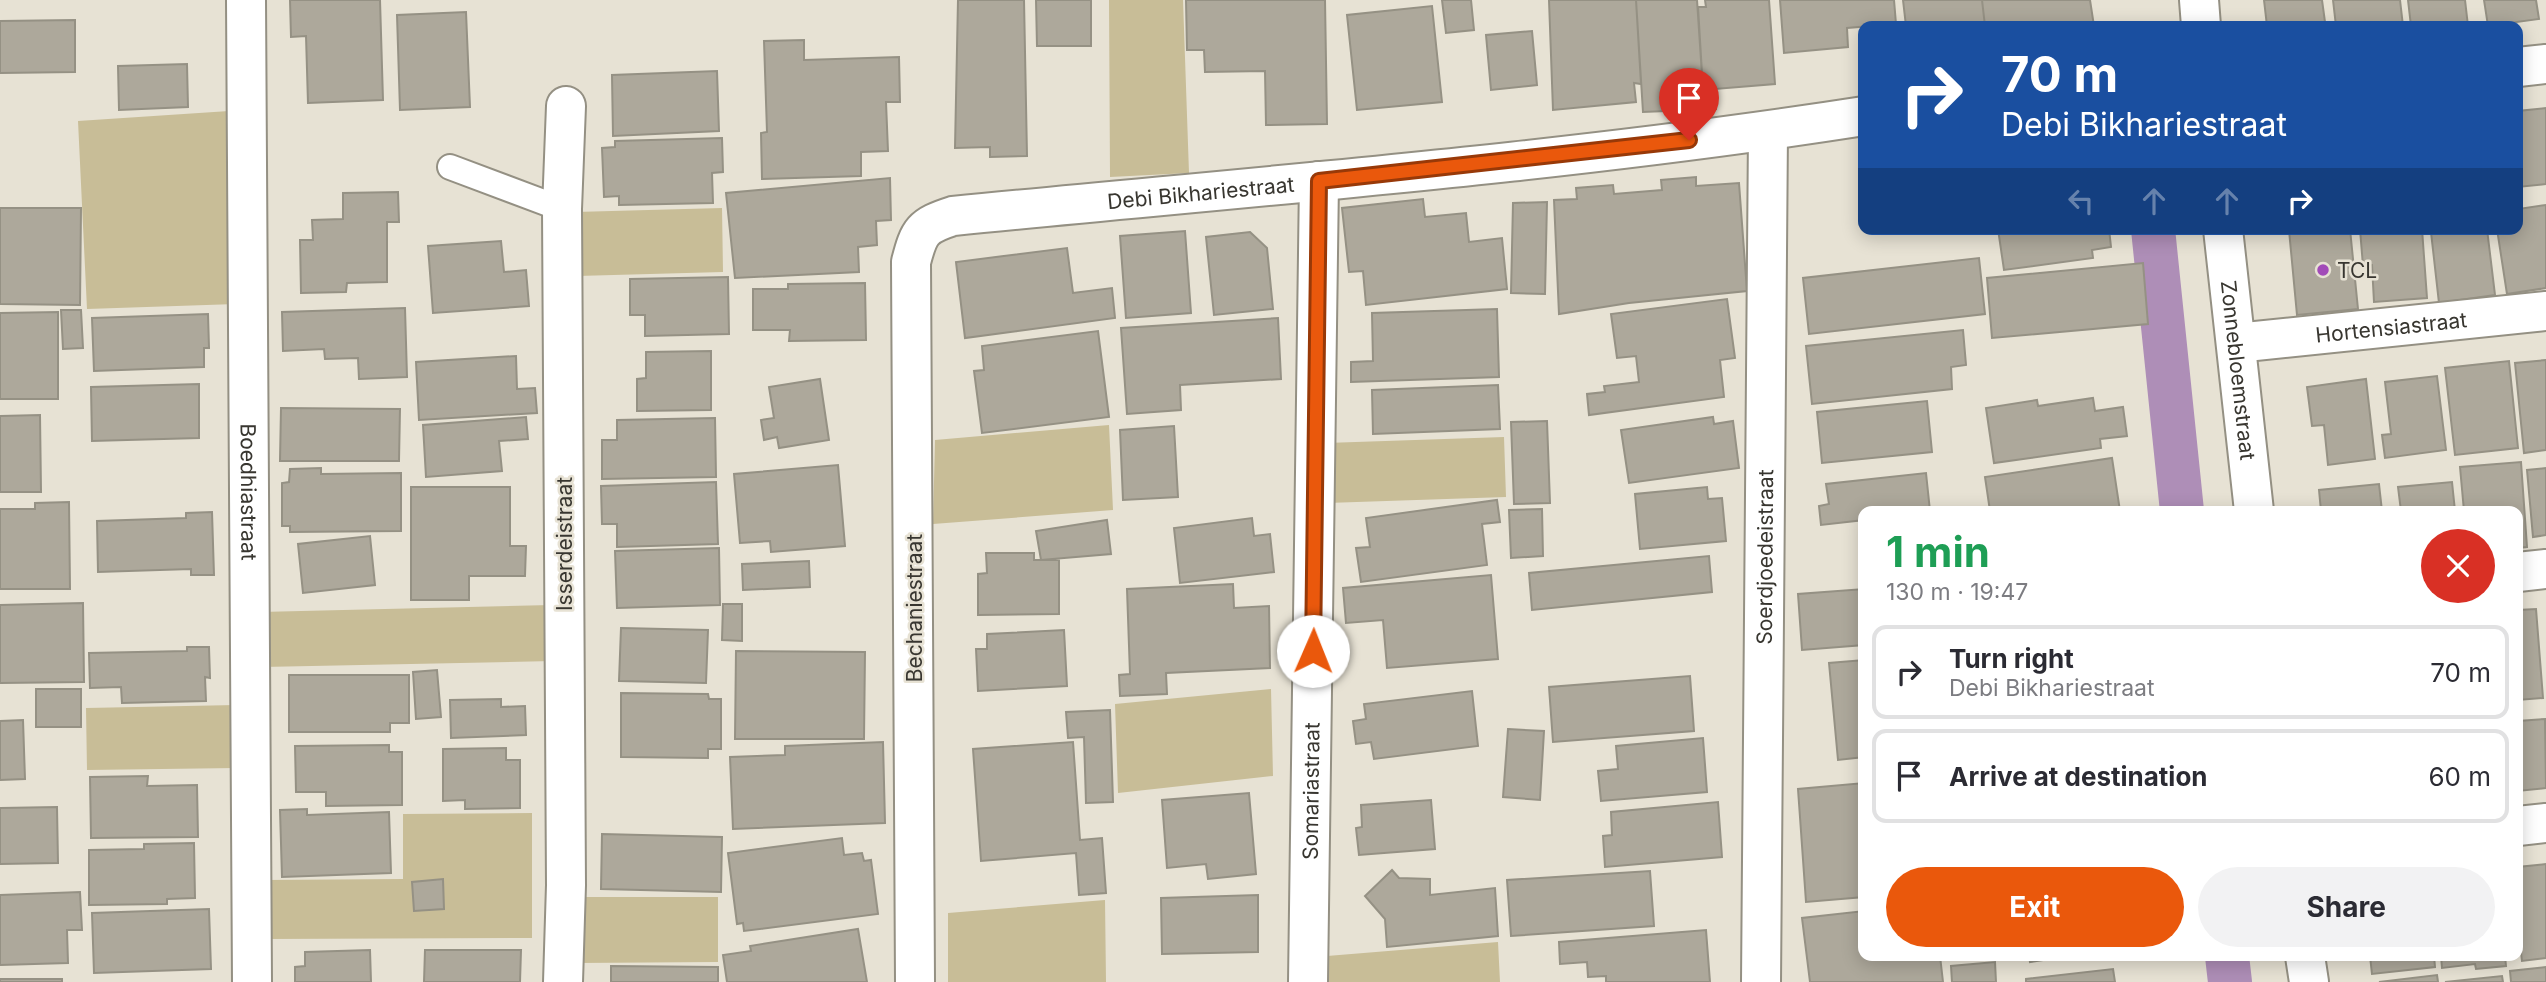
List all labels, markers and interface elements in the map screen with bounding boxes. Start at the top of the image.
text: 70 m [2001,45,2118,104]
icon: right [1886,49,1977,140]
pin [1659,68,1719,140]
icon: arrive [1670,79,1708,117]
text: Debi Bikhariestraat [2001,105,2287,144]
street label: Debi Bikhariestraat [1106,171,1296,214]
icon: left [2062,182,2100,220]
icon: ahead [2135,182,2173,220]
icon: ahead [2208,182,2246,220]
icon: right [2281,182,2319,220]
place label: TCL [2337,258,2377,283]
marker: TCL [2315,262,2331,278]
street label: Zonnebloemstraat [2216,279,2261,461]
street label: Hortensiastraat [2314,307,2468,347]
street label: Boedhiastraat [236,423,262,561]
street label: Soerdjoedeistraat [1751,469,1778,645]
street label: Isserdeistraat [552,477,577,611]
text: 1 min [1886,526,1990,577]
button: close [2421,529,2495,603]
street label: Bechaniestraat [902,534,927,682]
text: 130 m · 19:47 [1886,578,2028,606]
position arrow [1276,614,1350,688]
text: Turn right [1949,643,2074,674]
icon: right [1890,653,1928,691]
text: 70 m [2430,657,2491,688]
text: Debi Bikhariestraat [1949,674,2155,702]
street label: Somariastraat [1297,722,1324,860]
icon: arrive [1890,757,1928,795]
text: Arrive at destination [1949,761,2208,792]
text: 60 m [2428,761,2491,792]
button: Exit [1886,867,2184,947]
button: Share [2198,867,2495,947]

